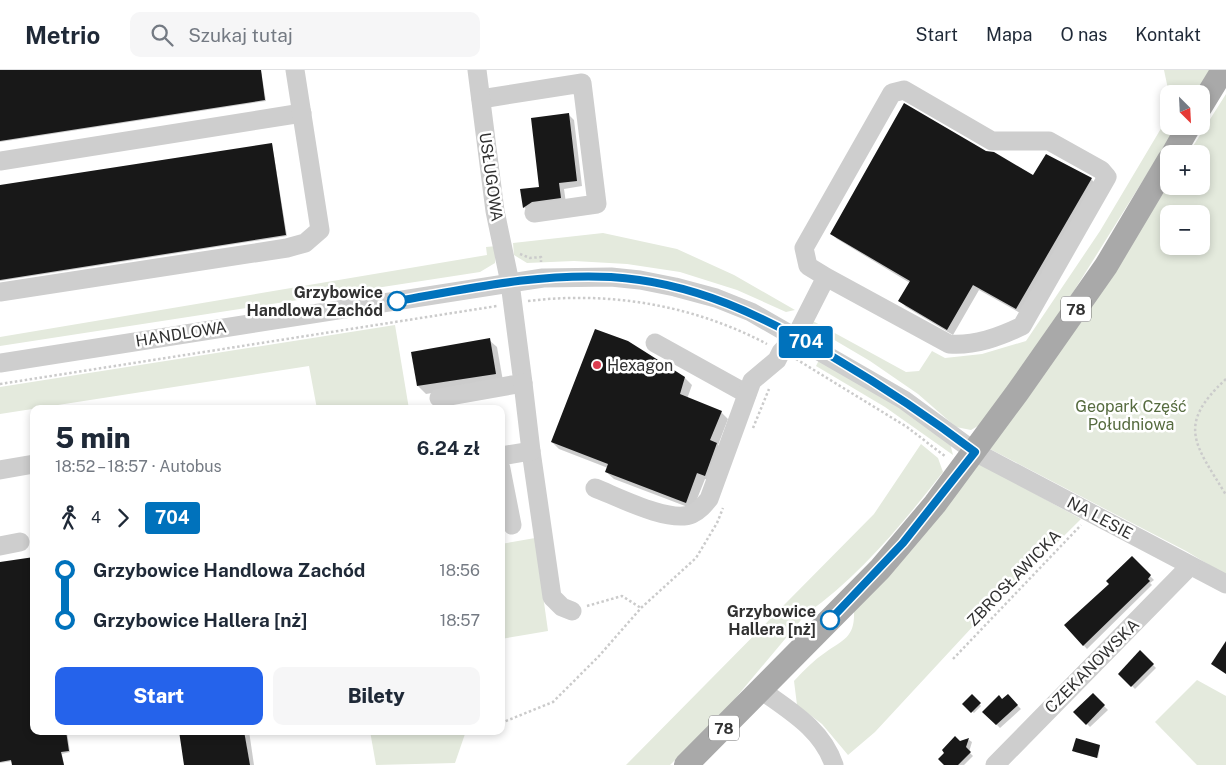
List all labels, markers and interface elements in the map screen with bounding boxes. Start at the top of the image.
search box [130,12,480,57]
text: Metrio [25,21,100,49]
icon: search [148,21,176,49]
text: Szukaj tutaj [188,24,293,46]
text: Start [916,24,958,45]
text: Mapa [986,24,1032,45]
text: O nas [1060,24,1107,45]
text: Kontakt [1135,24,1201,45]
north arrow [1160,85,1210,135]
map controls [1160,85,1210,255]
street label: USŁUGOWA [475,131,507,223]
button: + [1160,145,1210,195]
button: − [1160,205,1210,255]
place label: Grzybowice Handlowa Zachód [247,283,383,320]
marker: Grzybowice Handlowa Zachód [387,291,407,311]
road number: 78 [1061,296,1091,322]
street label: HANDLOWA [134,317,228,351]
line badge: 704 [777,326,835,358]
text: 704 [789,331,823,352]
place label: Hexagon [607,356,673,375]
marker: Hexagon [591,359,603,371]
park label: Geopark Część Południowa [1075,397,1187,434]
text: 5 min [55,421,130,454]
text: 6.24 zł [417,437,480,459]
text: 18:52 – 18:57 · Autobus [55,457,222,476]
street label: NA LESIE [1064,493,1136,543]
icon: walk [55,504,83,532]
icon: forward [109,504,137,532]
text: 704 [155,507,190,528]
text: 4 [91,508,101,527]
street label: ZBROSŁAWICKA [963,526,1065,630]
text: Grzybowice Handlowa Zachód [93,559,365,581]
text: 18:56 [439,561,480,580]
place label: Grzybowice Hallera [nż] [727,602,816,639]
text: Grzybowice Hallera [nż] [93,609,307,631]
marker: Grzybowice Hallera [nż] [820,610,840,630]
text: 18:57 [440,611,480,630]
street label: CZEKANOWSKA [1041,615,1143,717]
button: Start [55,667,263,725]
button: Bilety [273,667,480,725]
road number: 78 [709,716,739,740]

